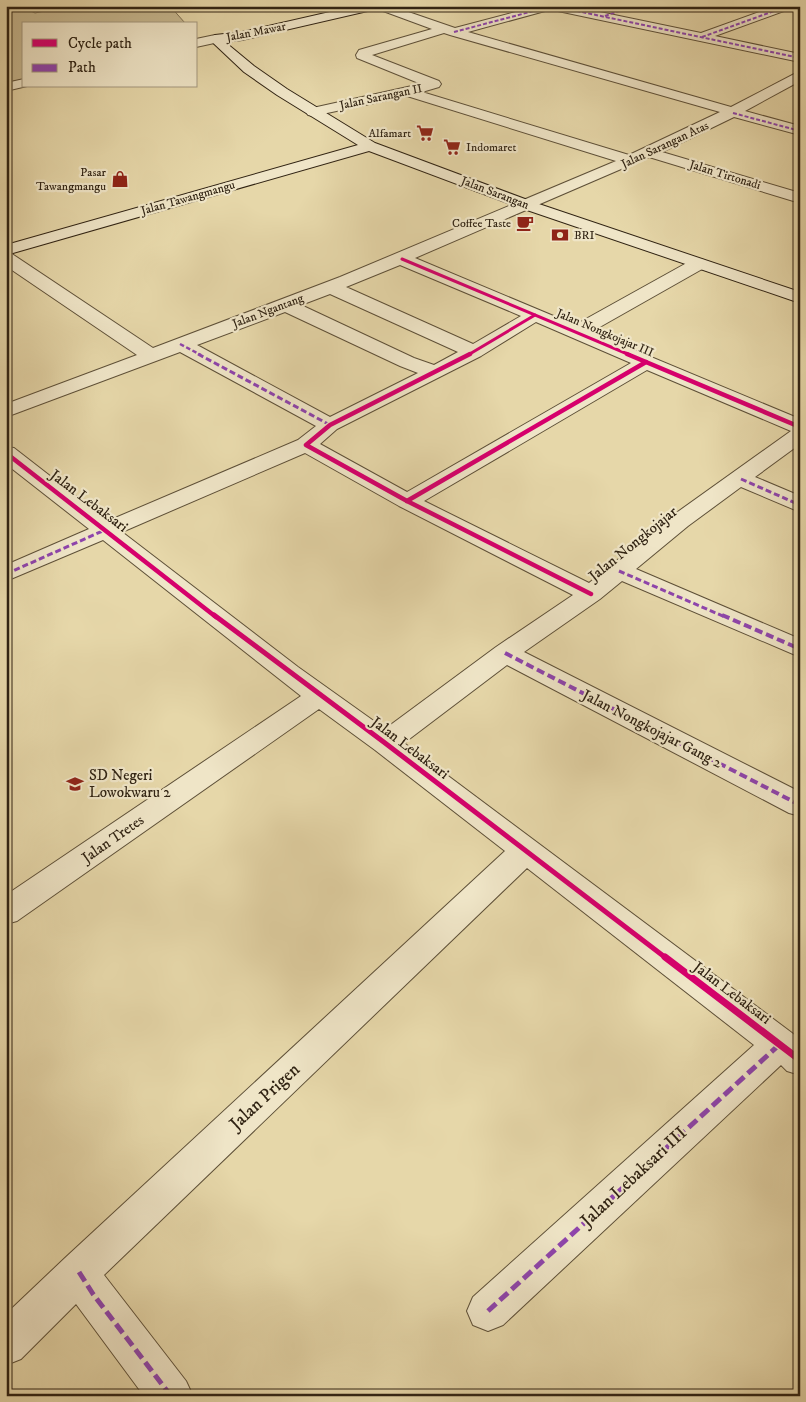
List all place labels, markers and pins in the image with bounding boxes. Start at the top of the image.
supermarket icon: Alfamart [415,123,435,143]
place label: Alfamart [368,126,411,141]
supermarket icon: Indomaret [442,137,462,157]
place label: Indomaret [466,140,517,155]
place label: Pasar Tawangmangu [36,165,107,194]
shop icon: Pasar Tawangmangu [110,169,130,189]
cafe icon: Coffee Taste [515,213,535,233]
place label: Coffee Taste [452,216,511,231]
bank icon: BRI [550,225,570,245]
place label: BRI [574,228,595,243]
place label: SD Negeri Lowokwaru 2 [89,766,171,802]
school or university icon: SD Negeri Lowokwaru 2 [65,774,85,794]

